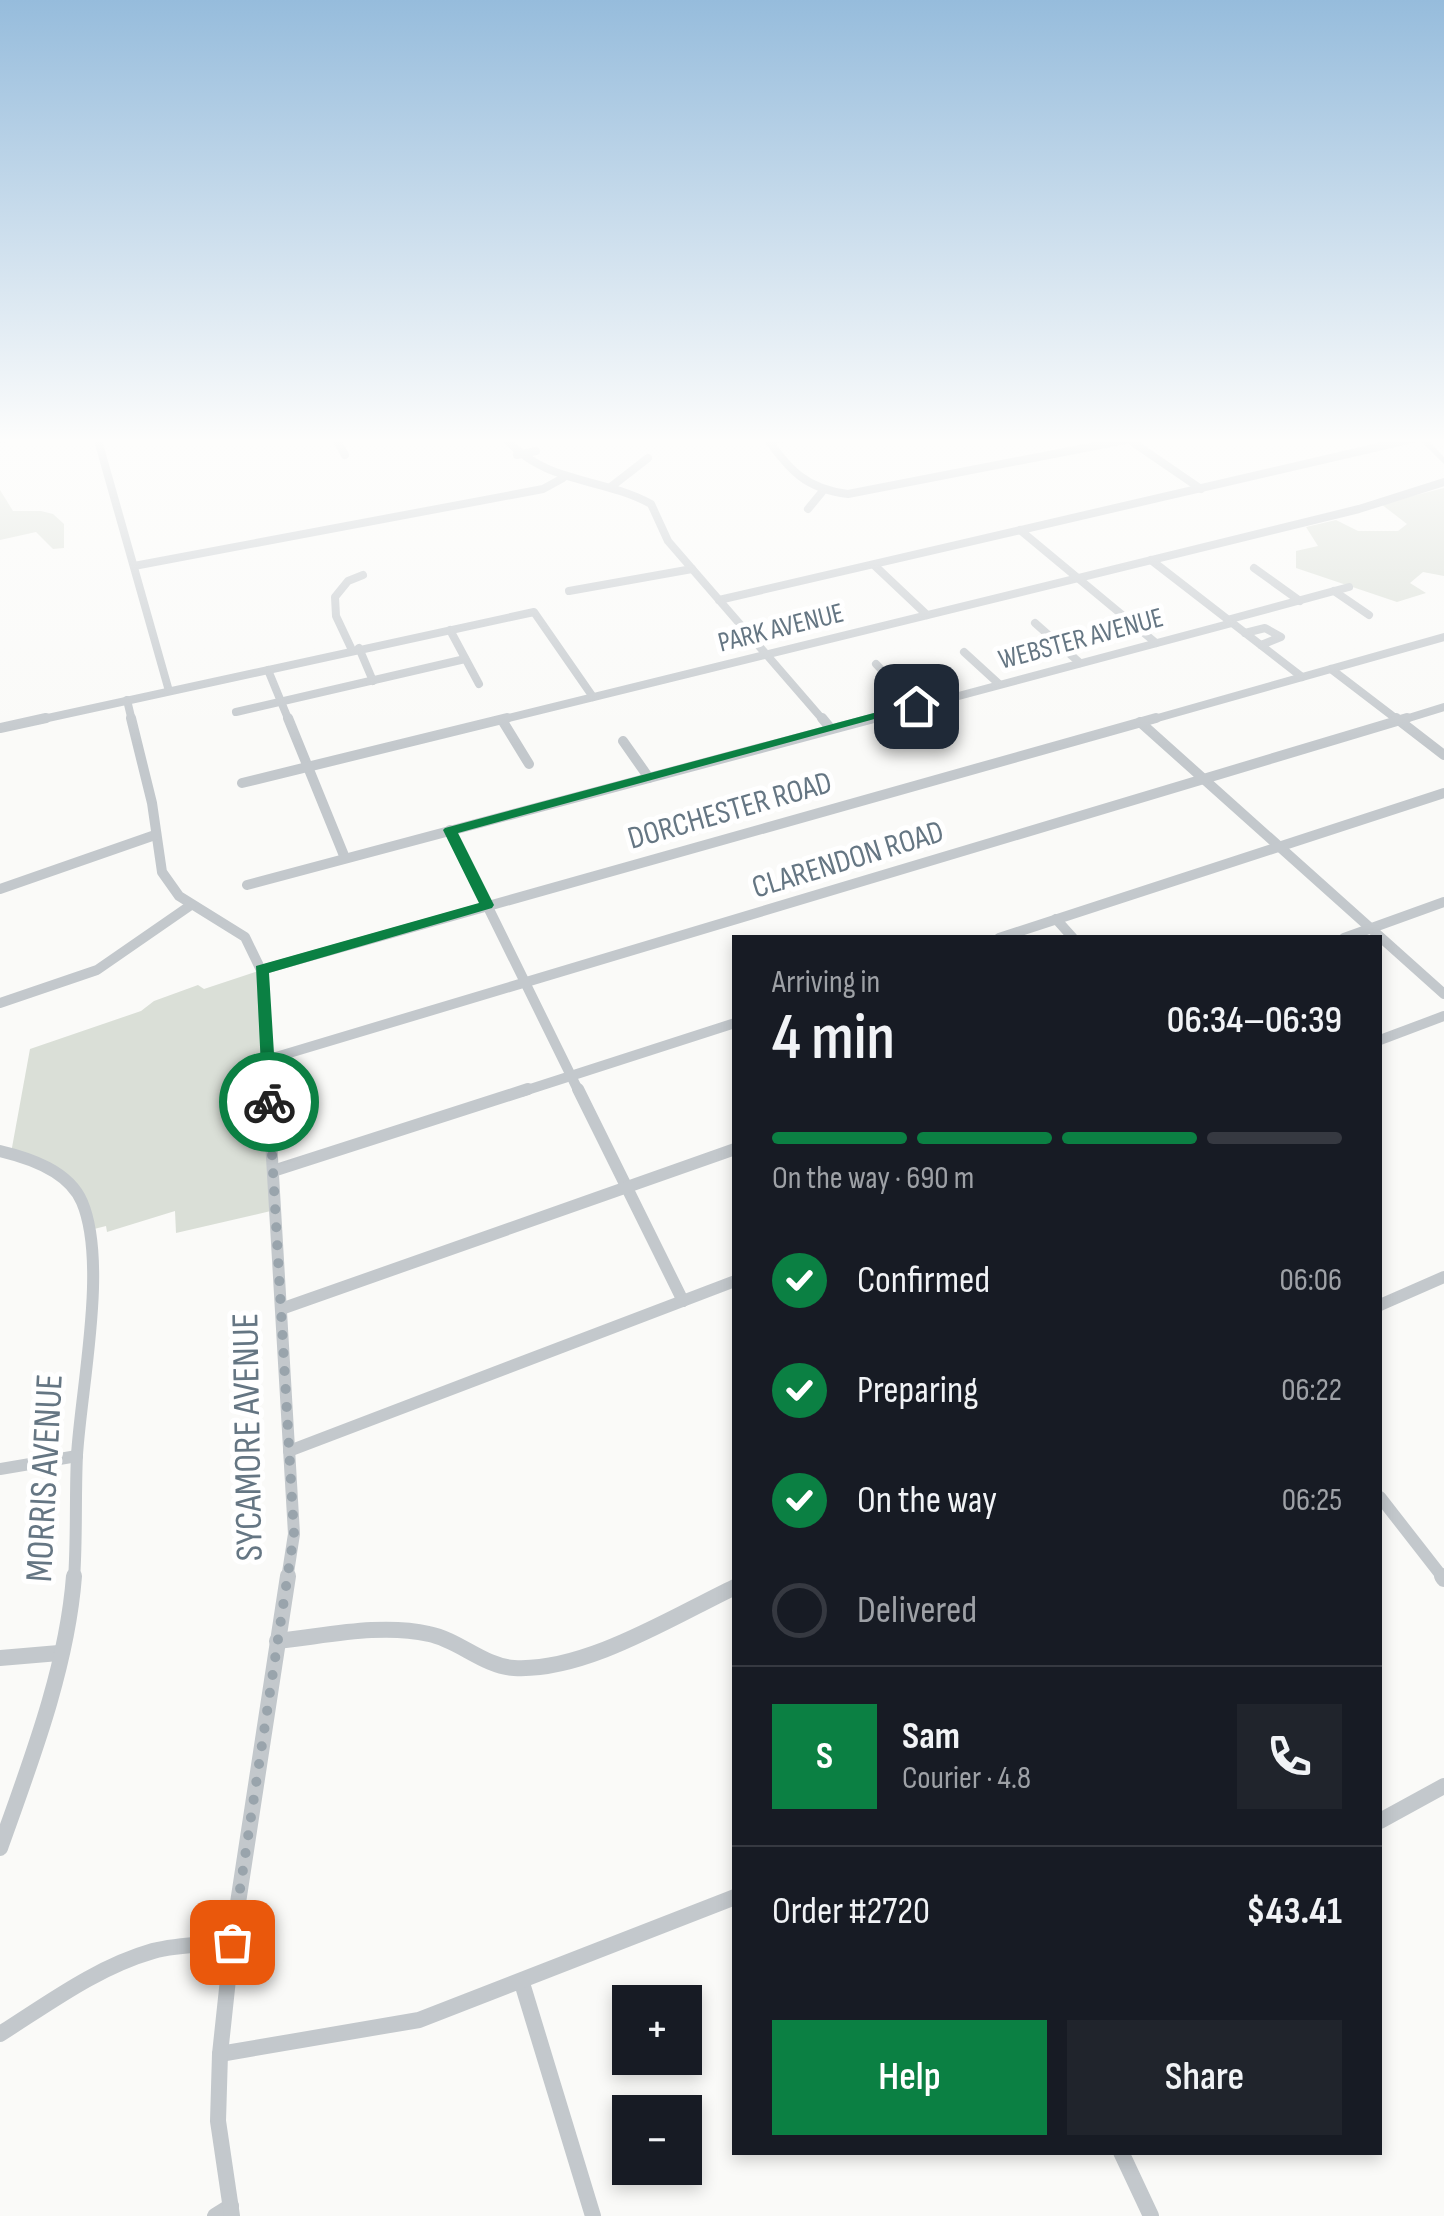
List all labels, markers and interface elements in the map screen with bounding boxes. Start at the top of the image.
street label: PARK AVENUE [715,596,847,660]
street label: WEBSTER AVENUE [995,601,1167,677]
pin [874,664,959,749]
icon: home [889,679,944,734]
street label: DORCHESTER ROAD [624,763,836,859]
street label: CLARENDON ROAD [748,812,948,908]
text: Arriving in [772,963,880,1002]
text: 06:34–06:39 [1167,998,1342,1043]
text: 4 min [772,1000,895,1078]
courier [219,1052,319,1152]
icon: bike [242,1075,297,1130]
text: On the way · 690 m [772,1159,974,1198]
icon: check [772,1253,827,1308]
text: Confirmed [857,1258,990,1303]
text: 06:06 [1279,1261,1342,1300]
street label: SYCAMORE AVENUE [223,1312,273,1562]
icon: check [772,1363,827,1418]
text: Preparing [857,1368,978,1413]
text: 06:22 [1281,1371,1342,1410]
street label: MORRIS AVENUE [17,1373,73,1583]
icon: check [772,1473,827,1528]
text: On the way [857,1478,997,1523]
text: 06:25 [1282,1481,1342,1520]
text: Delivered [857,1588,977,1633]
button: phone [1237,1704,1342,1809]
text: Sam [902,1714,960,1759]
text: S [816,1734,833,1779]
text: Courier · 4.8 [902,1759,1031,1798]
text: Order #2720 [772,1889,930,1934]
text: $43.41 [1246,1889,1342,1934]
pin [190,1900,275,1985]
icon: bag [205,1915,260,1970]
map controls [612,1985,702,2185]
button: + [612,1985,702,2075]
button: Help [772,2020,1047,2135]
button: Share [1067,2020,1342,2135]
button: − [612,2095,702,2185]

